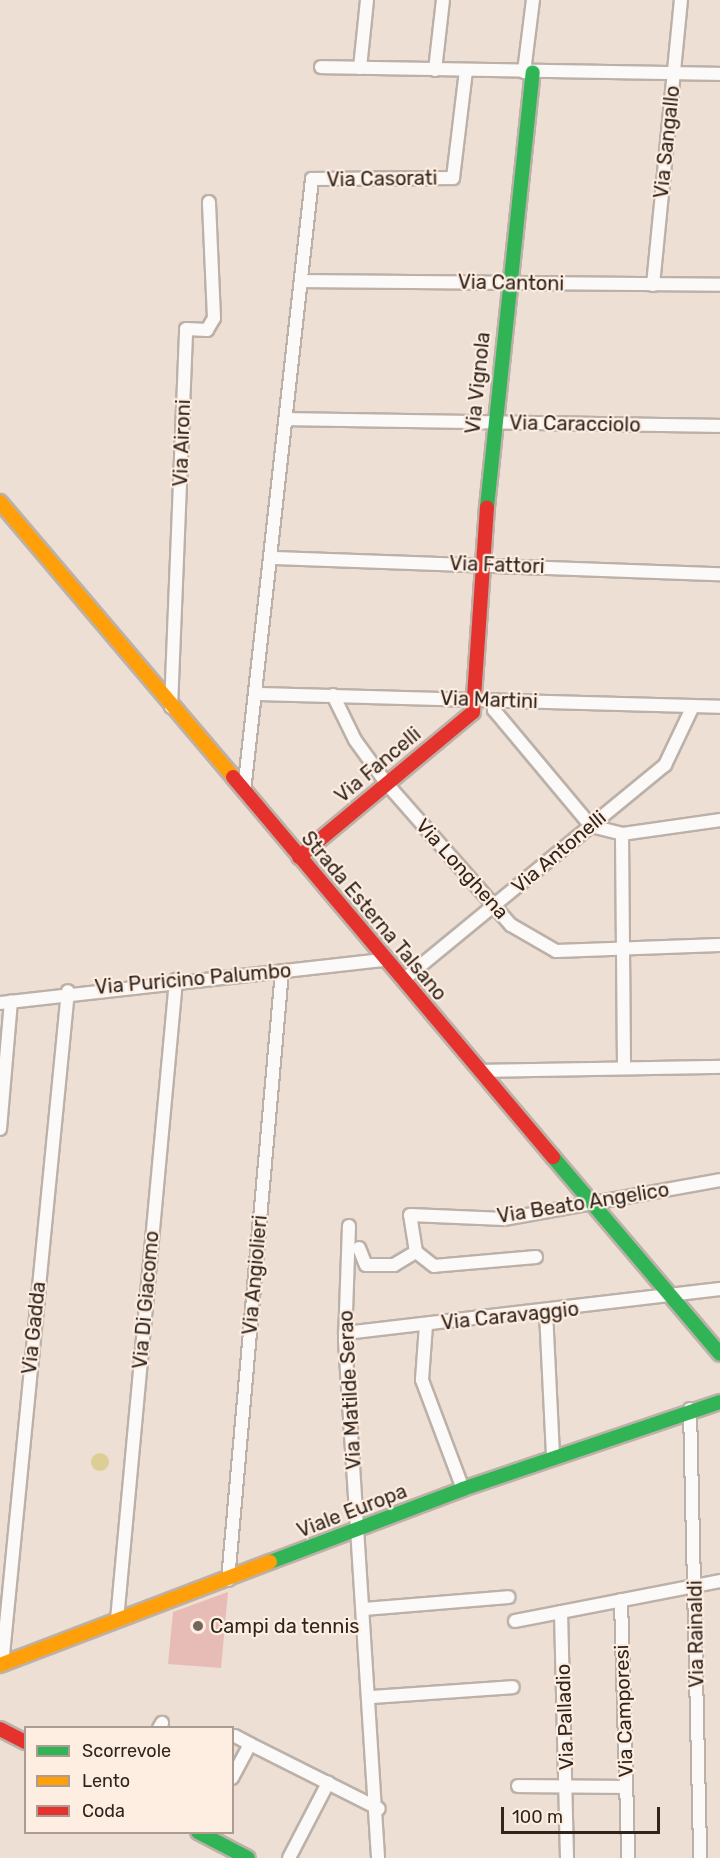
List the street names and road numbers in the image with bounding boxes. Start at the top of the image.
street label: Via Sangallo [649,84,685,200]
street label: Via Casorati [326,166,438,192]
street label: Via Cantoni [458,270,564,296]
street label: Via Vignola [461,330,495,436]
street label: Via Aironi [168,399,196,487]
street label: Via Caracciolo [509,411,641,437]
street label: Via Fattori [449,551,545,579]
street label: Via Martini [440,686,538,714]
street label: Via Fancelli [330,722,426,808]
street label: Via Antonelli [507,805,611,899]
street label: Via Longhena [411,814,513,924]
street label: Strada Esterna Talsano [296,826,452,1006]
street label: Via Puricino Palumbo [94,958,292,1000]
street label: Via Beato Angelico [495,1178,671,1228]
street label: Via Angiolieri [238,1214,272,1336]
street label: Via Di Giacomo [128,1230,164,1370]
street label: Via Gadda [17,1280,51,1376]
street label: Via Caravaggio [440,1297,580,1335]
street label: Via Matilde Serao [334,1310,366,1470]
street label: Viale Europa [294,1479,410,1543]
street label: Via Rainaldi [683,1580,709,1688]
street label: Via Camporesi [610,1644,638,1778]
street label: Via Palladio [551,1663,579,1771]

